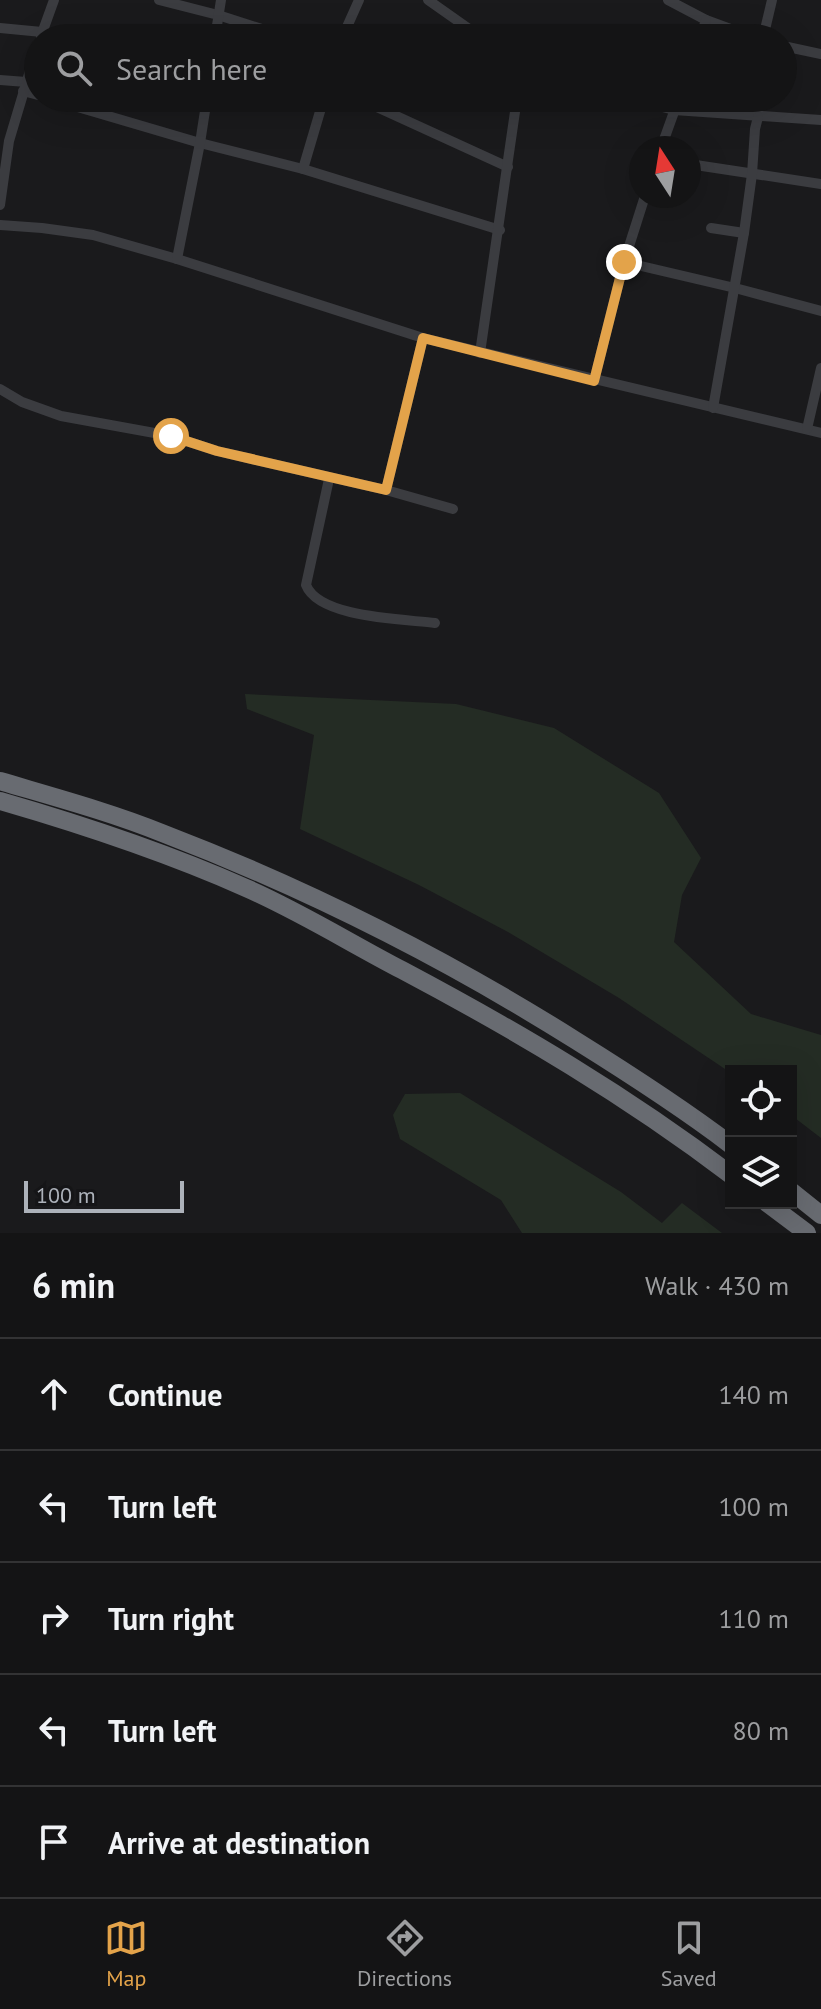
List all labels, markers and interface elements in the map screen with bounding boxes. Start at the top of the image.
search box [24,24,797,112]
icon: search [52,46,96,90]
text: Search here [116,49,267,88]
north arrow [629,136,701,208]
route end [606,244,642,280]
route start [153,418,189,454]
map controls [725,1065,797,1209]
button: locate [725,1065,797,1137]
button: layers [725,1137,797,1209]
scale bar [24,1177,184,1213]
text: 100 m [36,1181,96,1209]
text: 6 min [32,1263,115,1307]
text: Walk · 430 m [645,1269,789,1302]
icon: ahead [32,1372,76,1416]
text: Continue [108,1375,222,1414]
text: 140 m [718,1378,789,1411]
icon: left [32,1484,76,1528]
text: Turn left [108,1487,216,1526]
text: 100 m [718,1490,789,1523]
icon: right [32,1596,76,1640]
text: Turn right [108,1599,234,1638]
text: 110 m [718,1602,789,1635]
icon: left [32,1708,76,1752]
text: Turn left [108,1711,216,1750]
text: 80 m [733,1714,789,1747]
icon: arrive [32,1820,76,1864]
text: Arrive at destination [108,1823,370,1862]
tab: Map [104,1916,148,1992]
tab: Directions [357,1916,452,1992]
tab: Saved [661,1916,717,1992]

